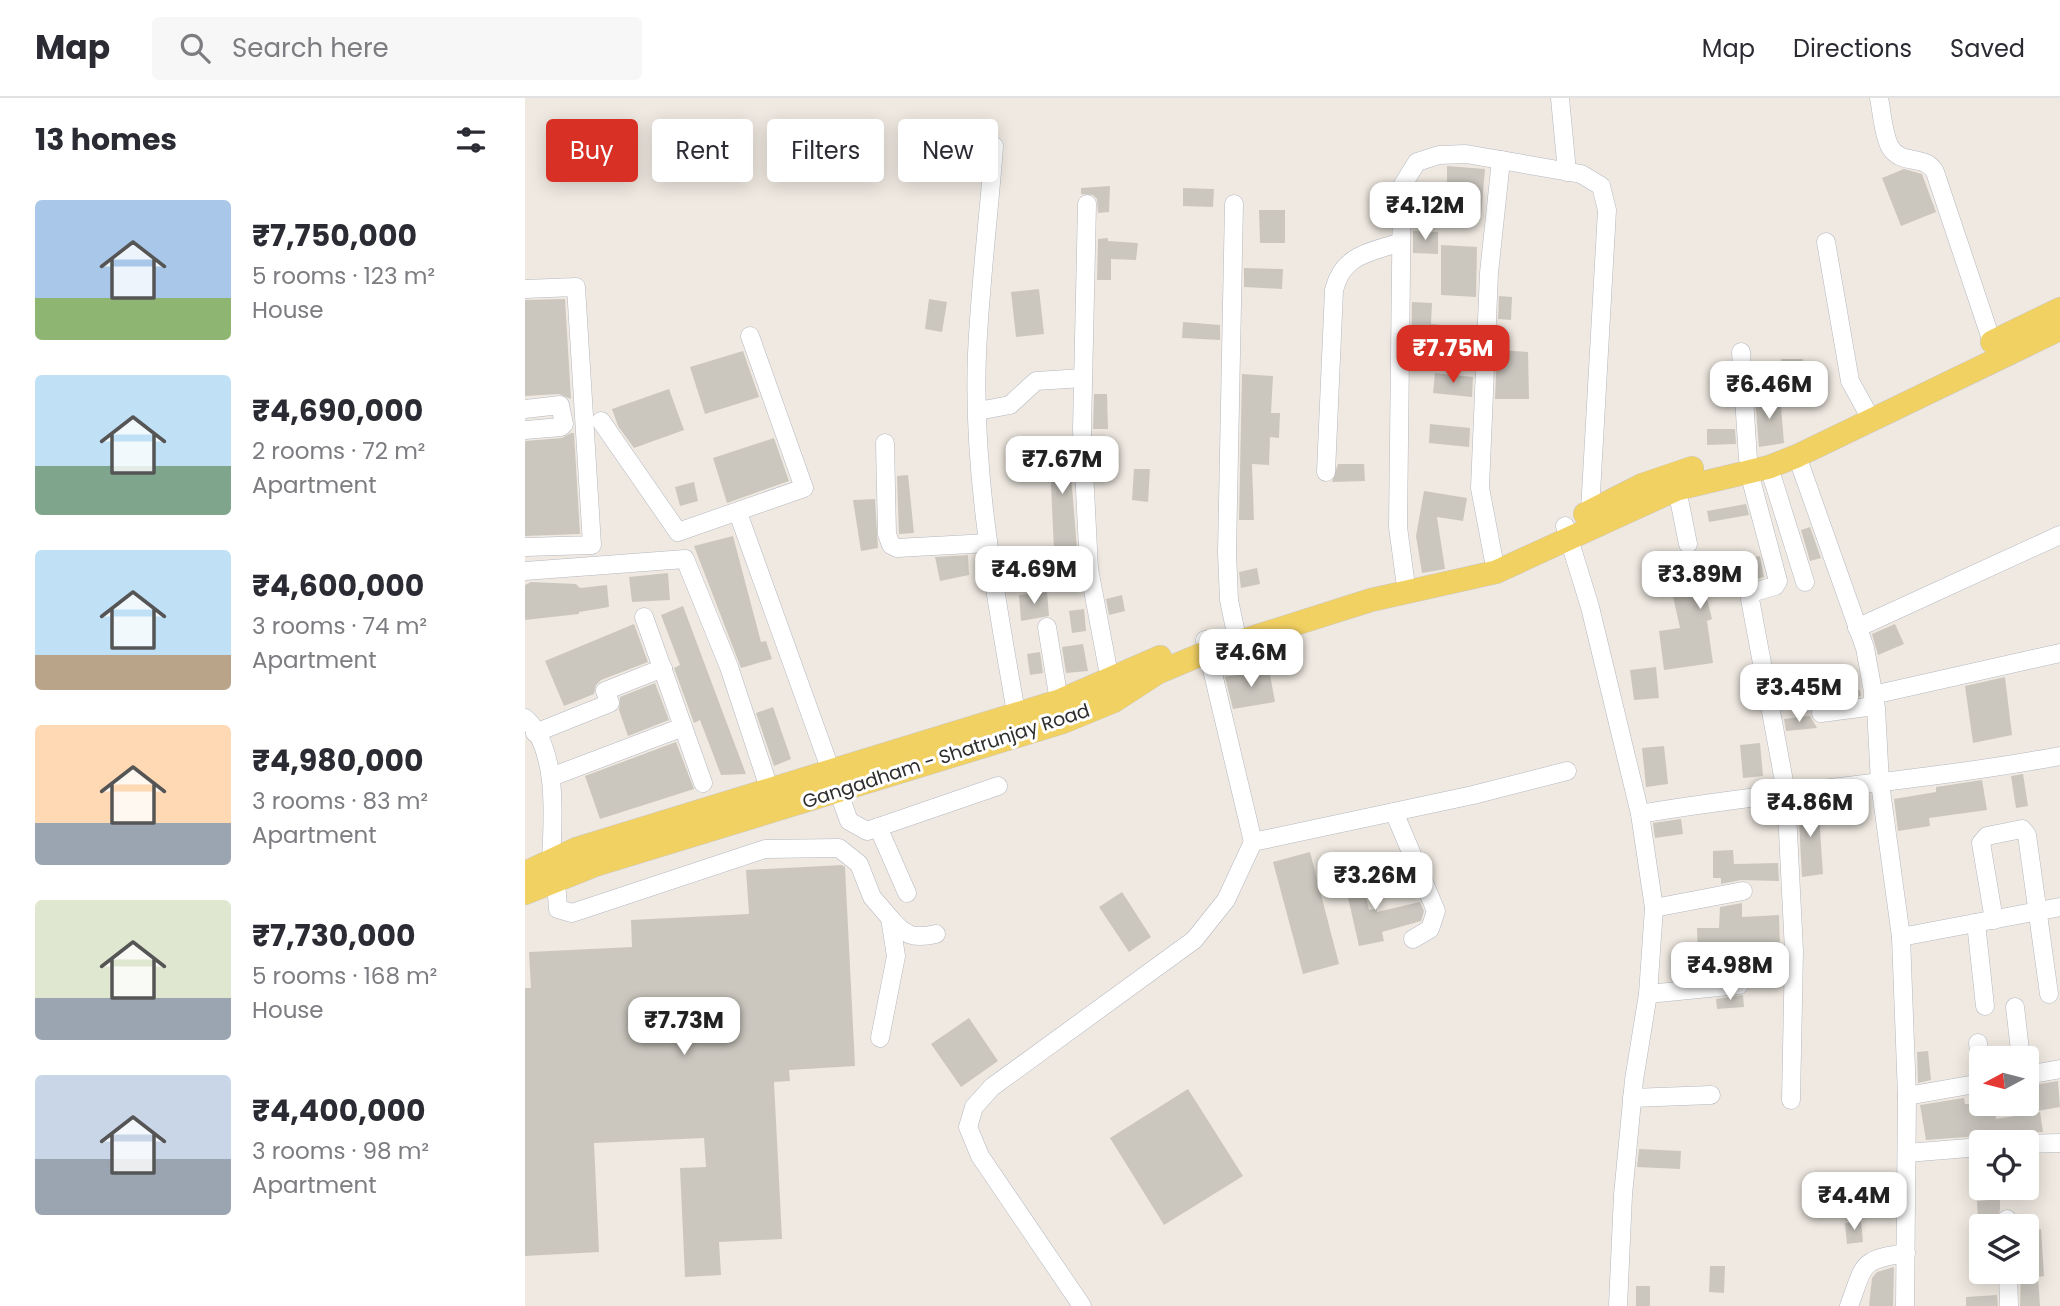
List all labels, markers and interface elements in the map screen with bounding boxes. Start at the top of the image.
search box [152,17,642,80]
text: Map [35,24,110,71]
icon: search [176,29,214,67]
text: Search here [232,30,389,66]
text: Map [1702,32,1755,65]
text: Directions [1793,32,1912,65]
text: Saved [1950,32,2025,65]
text: 13 homes [35,118,177,161]
chip: Buy [546,119,638,182]
chip: Rent [652,119,753,182]
chip: Filters [767,119,884,182]
chip: New [898,119,998,182]
icon: filters [452,121,490,159]
pin: ₹4.12M [1368,183,1482,242]
text: ₹4.12M [1386,189,1464,221]
text: ₹7,750,000 [252,214,417,257]
icon: home [91,228,175,312]
text: 5 rooms · 123 m² [252,260,435,292]
text: House [252,294,324,326]
pin: ₹7.75M [1396,326,1510,385]
text: ₹7.75M [1413,332,1493,364]
pin: ₹6.46M [1712,362,1826,421]
text: ₹6.46M [1726,368,1812,400]
text: ₹4,690,000 [252,389,423,432]
icon: home [91,403,175,487]
text: 2 rooms · 72 m² [252,435,425,467]
pin: ₹7.67M [1005,436,1119,496]
text: ₹7.67M [1022,443,1102,475]
text: Apartment [252,469,377,501]
pin: ₹4.69M [977,546,1091,606]
pin: ₹3.89M [1643,552,1757,611]
text: ₹4.69M [991,553,1077,585]
text: ₹3.89M [1658,558,1742,590]
text: ₹4,600,000 [252,564,424,607]
icon: home [91,578,175,662]
text: 3 rooms · 74 m² [252,610,427,642]
pin: ₹4.6M [1202,630,1300,689]
text: ₹4.6M [1215,636,1287,668]
text: Apartment [252,644,377,676]
pin: ₹3.45M [1742,664,1856,724]
text: ₹3.45M [1756,671,1842,703]
street label: Gangadham - Shatrunjay Road [799,697,1093,815]
text: ₹4,980,000 [252,739,424,782]
icon: home [91,753,175,837]
pin: ₹4.86M [1753,780,1867,839]
text: 3 rooms · 83 m² [252,785,428,817]
text: ₹4.86M [1767,786,1853,818]
text: Apartment [252,819,377,851]
pin: ₹3.26M [1318,852,1432,912]
text: ₹3.26M [1333,859,1417,891]
text: ₹7,730,000 [252,914,416,957]
icon: home [91,928,175,1012]
pin: ₹4.98M [1673,942,1787,1002]
text: ₹4.98M [1687,949,1773,981]
text: 5 rooms · 168 m² [252,960,437,992]
text: House [252,994,324,1026]
pin: ₹7.73M [627,998,741,1057]
text: ₹7.73M [644,1004,724,1036]
north arrow [1969,1046,2039,1116]
map controls [1969,1046,2039,1284]
text: ₹4,400,000 [252,1089,426,1132]
icon: home [91,1103,175,1187]
button: locate [1969,1130,2039,1200]
text: 3 rooms · 98 m² [252,1135,429,1167]
text: Apartment [252,1169,377,1201]
pin: ₹4.4M [1805,1172,1903,1232]
text: ₹4.4M [1818,1179,1890,1211]
button: layers [1969,1214,2039,1284]

